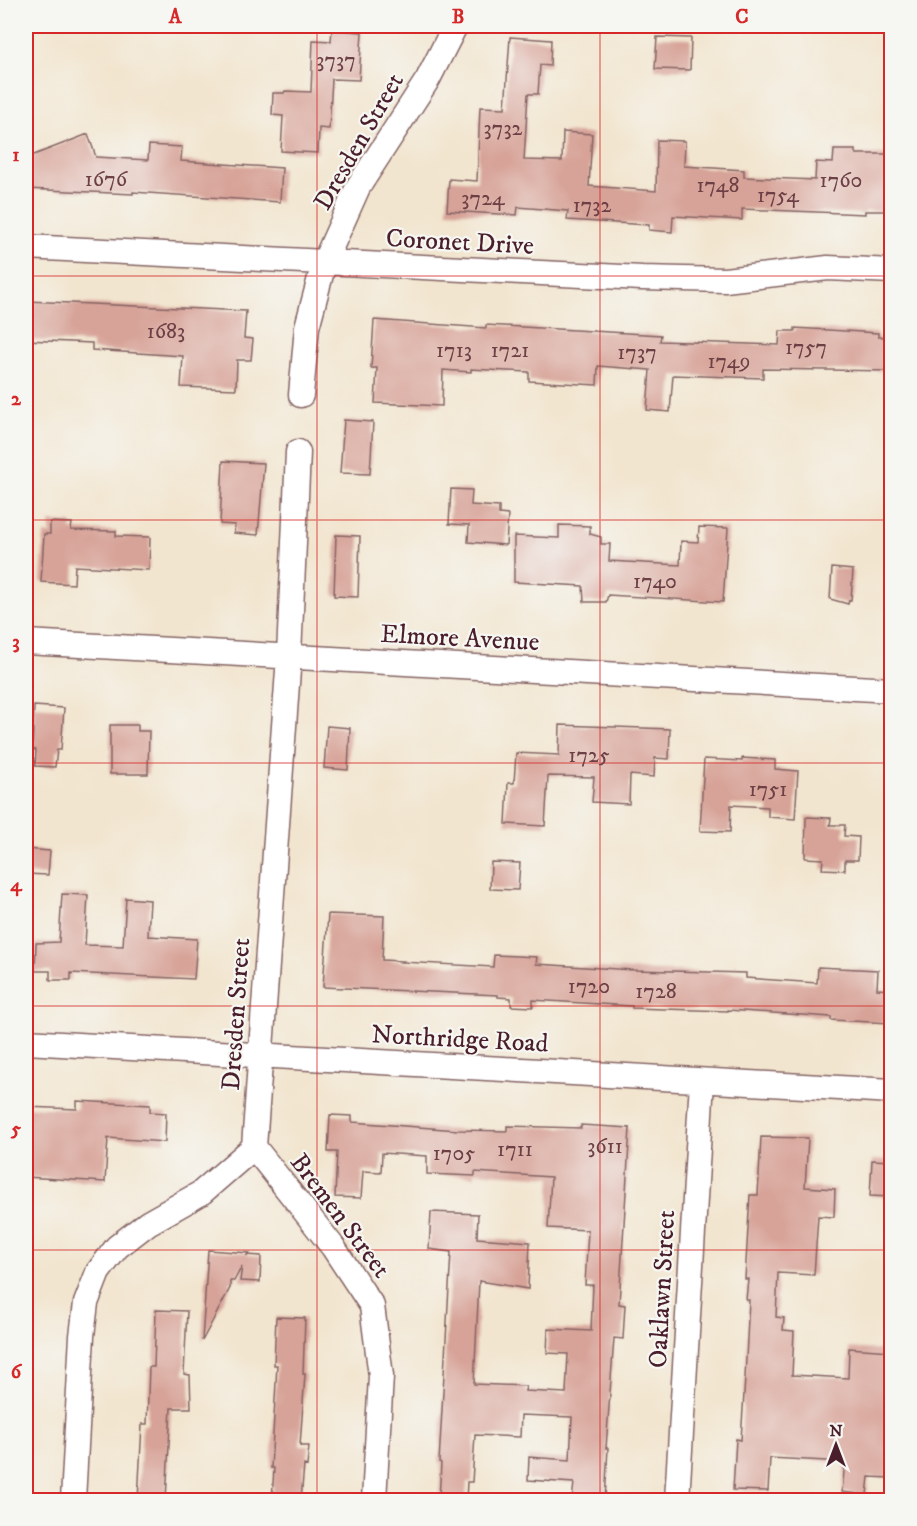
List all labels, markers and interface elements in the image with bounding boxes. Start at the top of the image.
text: A [168,5,183,30]
text: B [452,5,464,30]
text: C [735,5,749,30]
house number: 3737 [316,47,356,74]
street label: Dresden Street [307,67,412,216]
house number: 3732 [484,115,523,142]
text: 1 [12,143,20,168]
house number: 1676 [85,166,129,193]
house number: 1760 [820,167,862,194]
house number: 1748 [697,172,739,199]
house number: 1754 [757,182,800,209]
house number: 3724 [461,185,506,212]
house number: 1732 [573,192,612,219]
street label: Coronet Drive [385,222,535,263]
house number: 1683 [147,318,185,345]
house number: 1757 [785,334,827,361]
house number: 1713 [436,337,472,364]
house number: 1721 [491,337,529,364]
house number: 1737 [617,339,657,366]
house number: 1749 [708,348,750,375]
text: 2 [11,387,22,412]
house number: 1740 [633,568,677,595]
street label: Elmore Avenue [380,618,540,659]
text: 3 [12,630,20,655]
house number: 1725 [568,742,610,769]
house number: 1751 [749,776,787,803]
text: 4 [10,873,23,898]
street label: Dresden Street [215,937,258,1092]
house number: 1720 [568,973,610,1000]
house number: 1728 [635,978,677,1005]
street label: Northridge Road [371,1018,549,1061]
text: 5 [10,1117,21,1142]
house number: 3611 [587,1133,623,1160]
house number: 1711 [497,1136,533,1163]
house number: 1705 [433,1140,475,1167]
street label: Bremen Street [282,1147,397,1285]
street label: Oaklawn Street [642,1209,683,1369]
text: 6 [11,1360,23,1385]
north arrow [806,1415,866,1475]
text: N [829,1421,843,1441]

